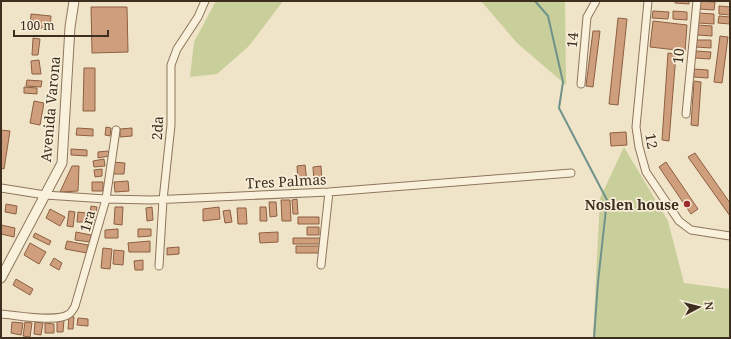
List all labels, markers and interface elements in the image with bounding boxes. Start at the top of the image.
scale bar [14,12,108,38]
text: 100 m [20,17,55,34]
street label: 14 [562,31,582,49]
street label: 10 [668,47,688,65]
street label: Avenida Varona [36,55,64,163]
street label: 2da [147,115,167,141]
street label: 12 [641,132,663,150]
street label: Tres Palmas [245,169,327,193]
place label: Noslen house [585,195,679,214]
marker: Noslen house [682,199,692,209]
street label: 1ra [75,208,99,234]
north arrow [679,287,719,327]
text: N [701,301,717,311]

